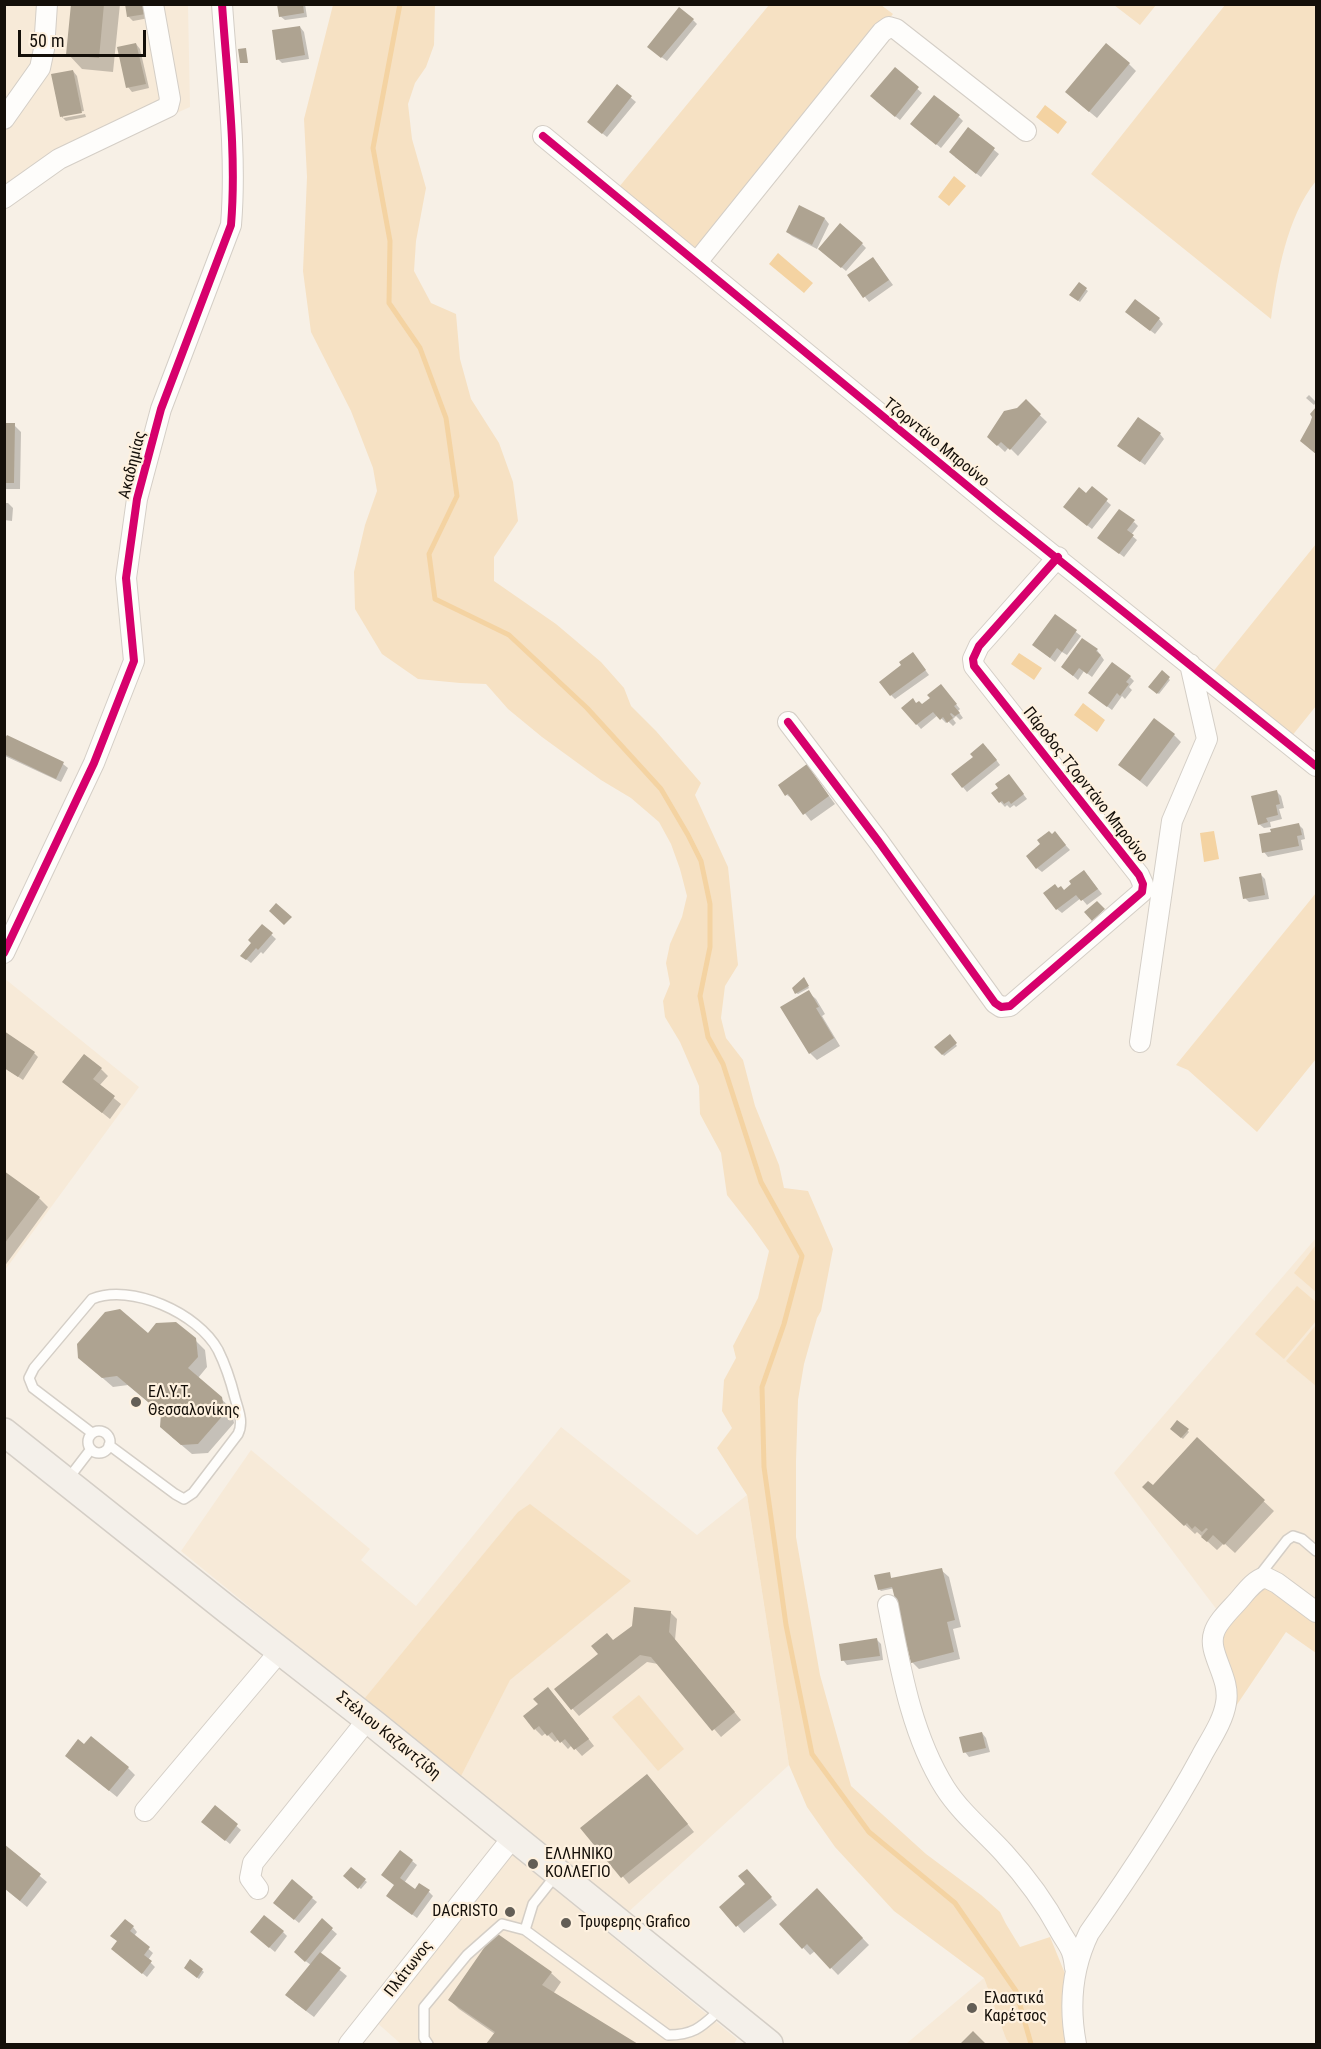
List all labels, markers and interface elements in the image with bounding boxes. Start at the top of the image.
scale bar [21,18,148,56]
text: 50 m [29,30,64,51]
street label: Τζορντάνο Μπρούνο [879,394,993,492]
street label: Ακαδημίας [115,429,151,501]
street label: Πάροδος Τζορντάνο Μπρούνο [1018,704,1152,866]
place label: ΕΛ.Υ.Τ. Θεσσαλονίκης [148,1383,240,1421]
marker: ΕΛ.Υ.Τ. Θεσσαλονίκης [129,1395,143,1409]
street label: Στέλιου Καζαντζίδη [332,1688,444,1784]
place label: ΕΛΛΗΝΙΚΟ ΚΟΛΛΕΓΙΟ [545,1845,613,1883]
marker: ΕΛΛΗΝΙΚΟ ΚΟΛΛΕΓΙΟ [526,1857,540,1871]
place label: DACRISTO [432,1902,498,1922]
marker: DACRISTO [503,1905,517,1919]
place label: Τρυφερης Grafico [578,1913,690,1933]
marker: Τρυφερης Grafico [559,1916,573,1930]
street label: Πλάτωνος [381,1937,437,2001]
place label: Ελαστικά Καρέτσος [984,1989,1047,2027]
marker: Ελαστικά Καρέτσος [965,2001,979,2015]

